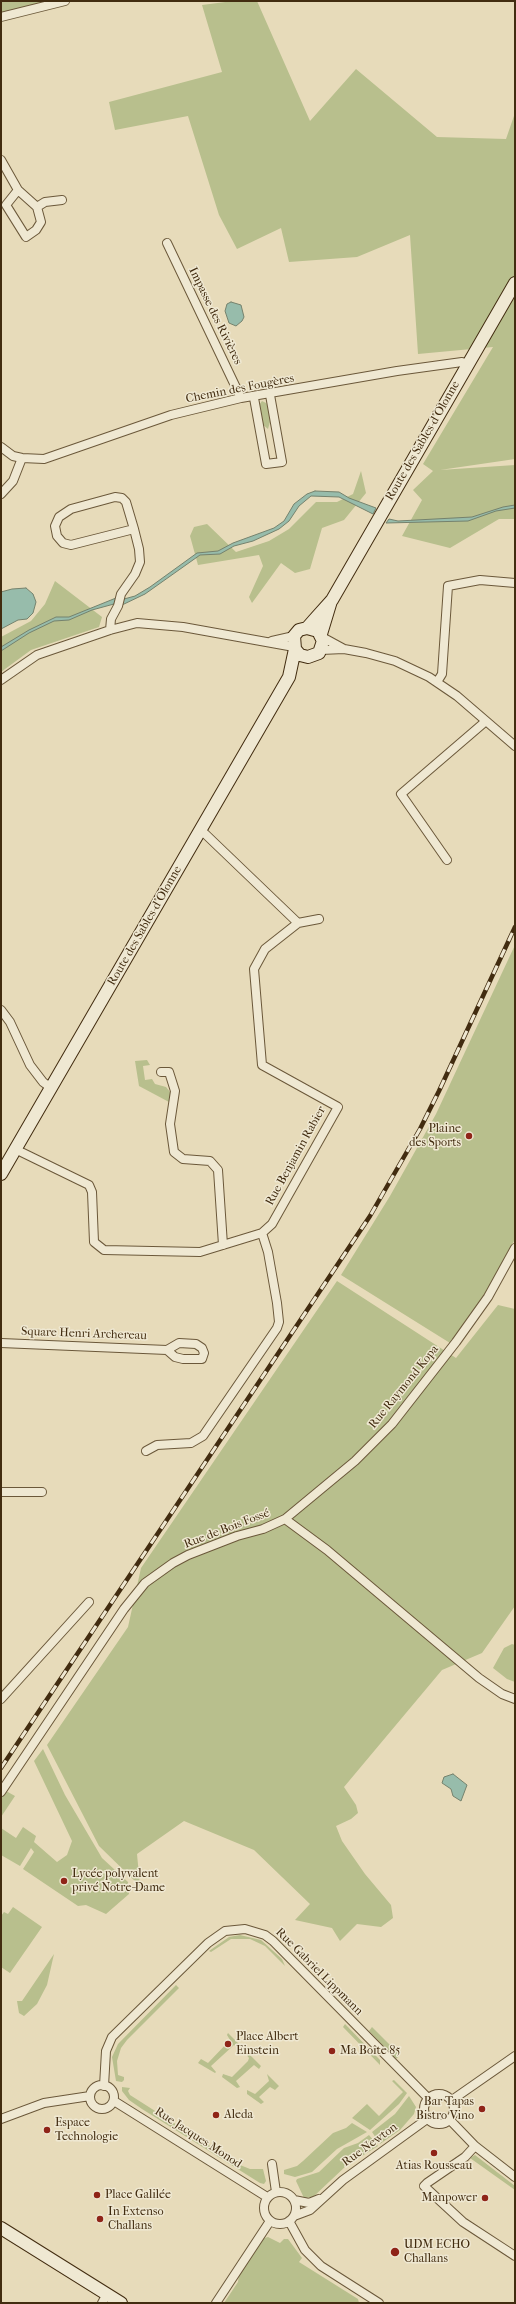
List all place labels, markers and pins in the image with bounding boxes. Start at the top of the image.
place label: Plaine des Sports [409,1122,461,1150]
marker: Plaine des Sports [464,1131,474,1141]
place label: Lycée polyvalent privé Notre-Dame [72,1867,165,1895]
marker: Lycée polyvalent privé Notre-Dame [59,1876,69,1886]
place label: Place Albert Einstein [236,2030,299,2058]
marker: Place Albert Einstein [223,2039,233,2049]
place label: Ma Boîte 85 [340,2044,400,2058]
marker: Ma Boîte 85 [327,2046,337,2056]
place label: Bar Tapas Bistro Vino [416,2095,474,2123]
marker: Bar Tapas Bistro Vino [477,2104,487,2114]
place label: Aleda [224,2108,253,2122]
marker: Aleda [211,2110,221,2120]
place label: Espace Technologie [55,2116,118,2144]
marker: Espace Technologie [42,2125,52,2135]
marker: Atias Rousseau [429,2148,439,2158]
place label: Atias Rousseau [396,2159,472,2173]
place label: Place Galilée [105,2188,171,2202]
marker: Place Galilée [92,2190,102,2200]
place label: Manpower [421,2191,477,2205]
marker: Manpower [480,2193,490,2203]
place label: In Extenso Challans [108,2205,164,2233]
marker: In Extenso Challans [95,2214,105,2224]
place label: UDM ECHO Challans [404,2238,470,2266]
marker: UDM ECHO Challans [389,2246,401,2258]

